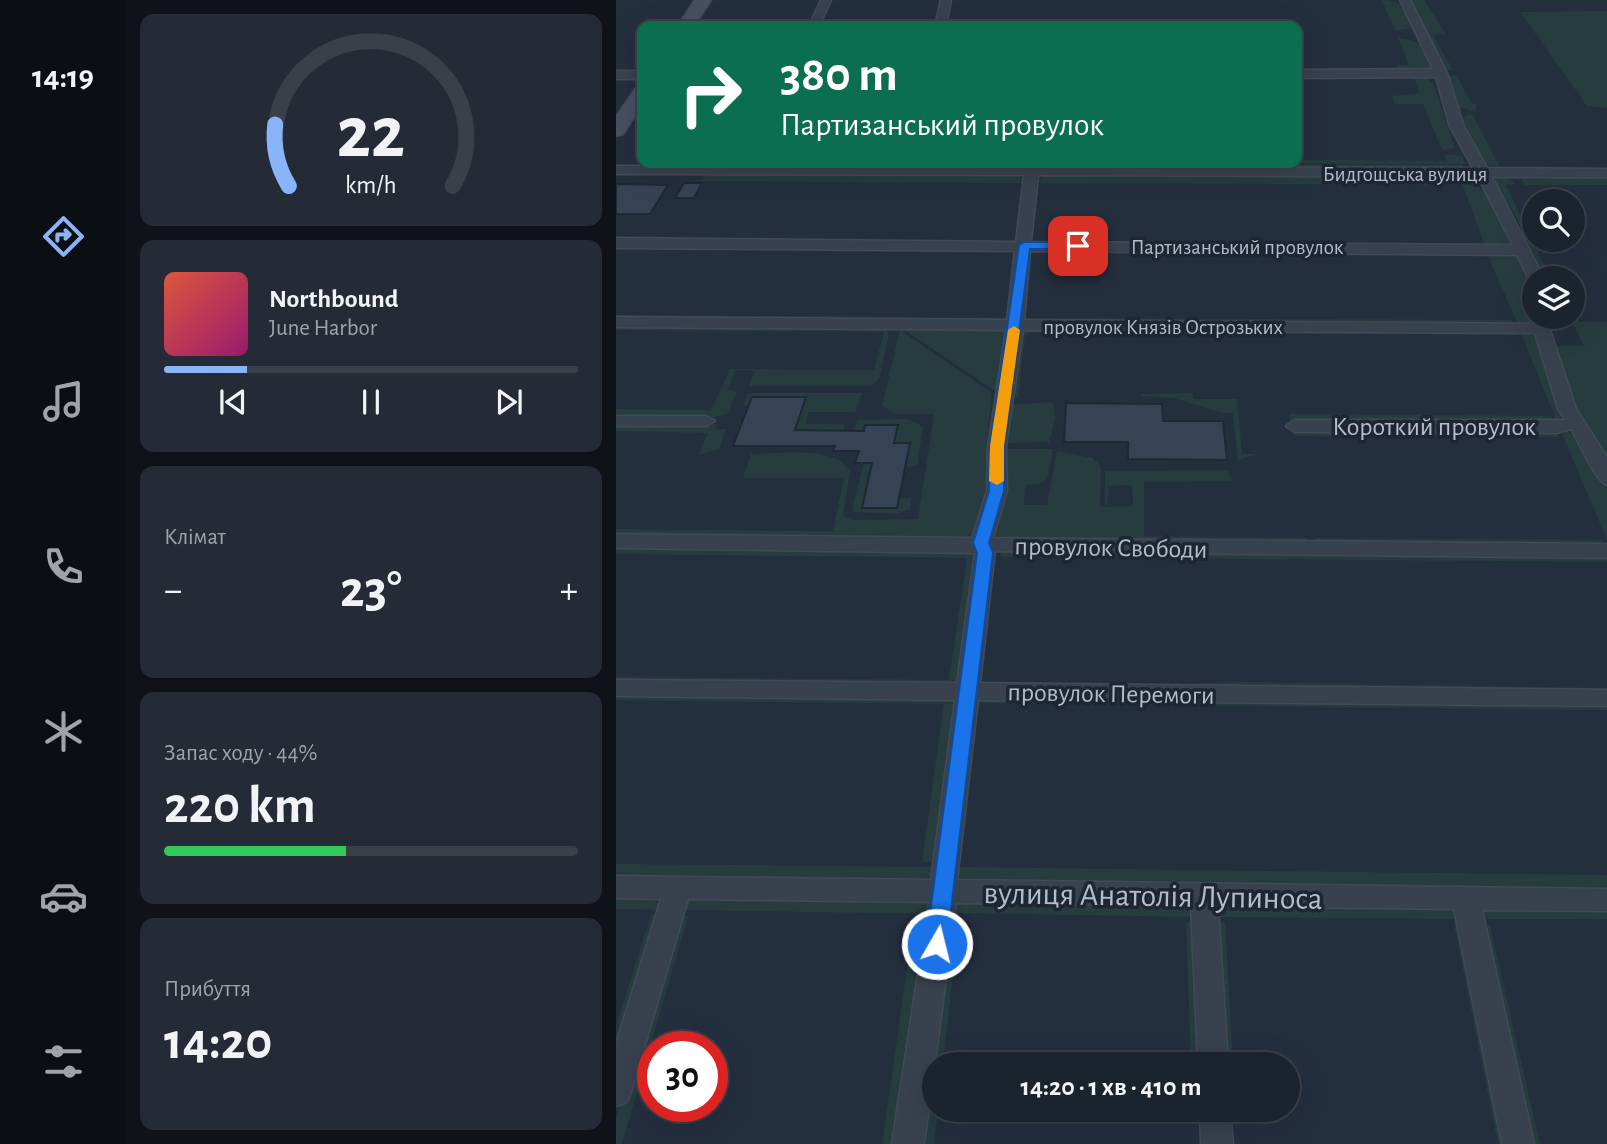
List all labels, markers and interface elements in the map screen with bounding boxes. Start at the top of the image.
icon: right [665,49,756,140]
text: 380 m [780,51,898,100]
text: 14:19 [32,61,94,93]
text: 22 [337,98,405,171]
text: Партизанський провулок [780,109,1104,141]
street label: Бидгощська вулиця [1323,164,1487,185]
text: km/h [345,173,397,198]
map controls [1522,189,1585,329]
button: search [1522,189,1585,252]
icon: directions [39,212,88,261]
pin [1048,216,1108,276]
icon: arrive [1059,227,1097,265]
street label: Партизанський провулок [1131,237,1344,258]
button: layers [1522,266,1585,329]
text: Northbound [269,286,398,312]
text: June Harbor [269,317,377,340]
street label: провулок Князів Острозьких [1043,317,1283,338]
icon: music [39,377,88,426]
icon: previous [214,383,252,421]
icon: pause [352,383,390,421]
icon: next [490,383,528,421]
street label: Короткий провулок [1332,414,1536,440]
text: Клімат [164,526,226,549]
street label: провулок Свободи [1014,533,1208,563]
icon: phone [39,542,88,591]
text: 23° [340,564,402,616]
text: − [164,572,182,610]
text: + [560,572,578,610]
street label: провулок Перемоги [1007,679,1215,709]
icon: climate [39,707,88,756]
text: Запас ходу · 44% [164,742,317,765]
text: 220 km [164,780,316,832]
icon: car [39,872,88,921]
street label: вулиця Анатолія Лупиноса [983,877,1323,915]
position arrow [900,907,974,981]
text: Прибуття [164,978,251,1001]
text: 14:20 [164,1016,272,1068]
speed limit sign: 30 [637,1031,728,1122]
icon: filters [39,1037,88,1086]
text: 14:20 · 1 хв · 410 m [1021,1074,1201,1100]

